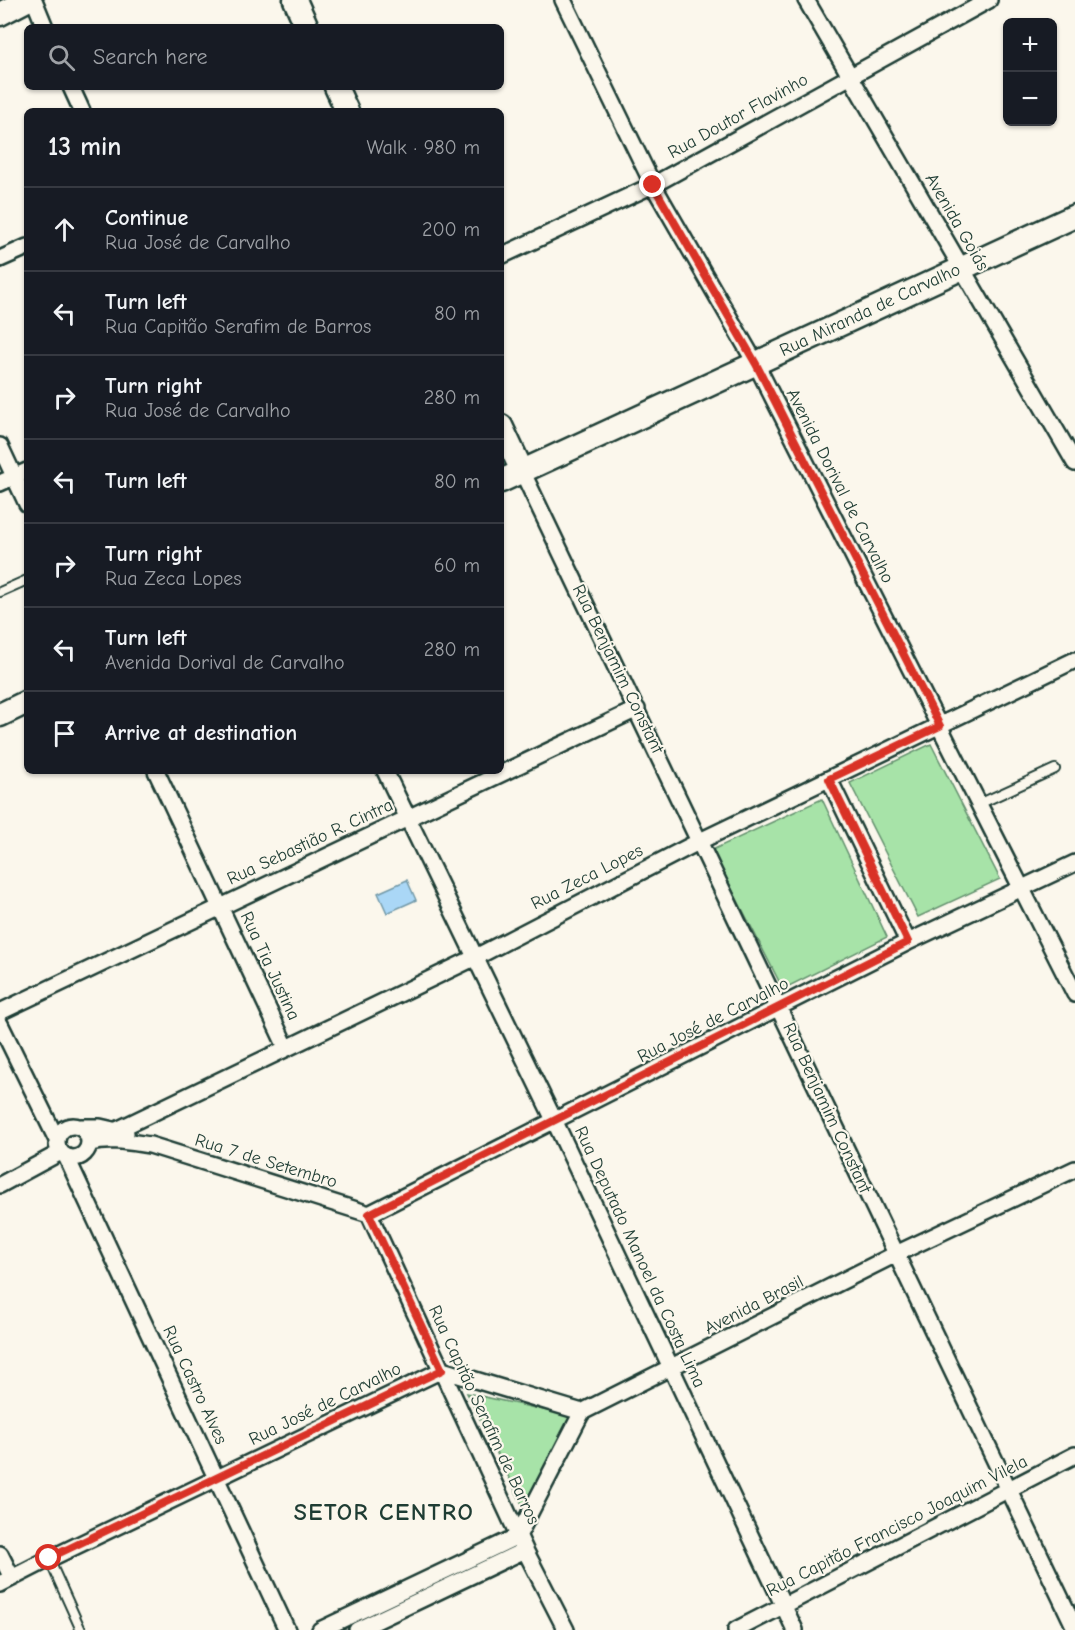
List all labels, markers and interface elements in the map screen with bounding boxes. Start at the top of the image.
map controls [1003,18,1057,126]
button: + [1003,18,1057,72]
search box [24,24,504,90]
icon: search [45,41,78,74]
text: Search here [93,44,208,70]
street label: Rua Doutor Flavinho [664,69,812,163]
button: − [1003,72,1057,126]
text: 13 min [48,132,121,162]
text: Walk · 980 m [366,136,480,159]
street label: Avenida Goiás [921,170,993,274]
route end [639,171,665,197]
text: Continue [105,205,188,231]
icon: ahead [48,213,81,246]
text: 200 m [422,218,480,241]
text: Rua José de Carvalho [105,231,290,254]
street label: Rua Miranda de Carvalho [776,259,964,361]
text: Turn left [105,289,187,315]
icon: left [48,297,81,330]
text: 80 m [434,302,480,325]
text: Rua Capitão Serafim de Barros [105,315,371,338]
text: Turn right [105,373,202,399]
icon: right [48,381,81,414]
street label: Avenida Dorival de Carvalho [782,385,898,587]
text: 280 m [424,386,480,409]
text: Rua José de Carvalho [105,399,290,422]
icon: left [48,465,81,498]
text: Turn left [105,468,187,494]
text: 80 m [434,470,480,493]
text: Turn right [105,541,202,567]
icon: right [48,549,81,582]
text: 60 m [434,554,480,577]
text: Rua Zeca Lopes [105,567,242,590]
street label: Rua Benjamim Constant [568,581,669,758]
text: Turn left [105,625,187,651]
icon: left [48,633,81,666]
text: 280 m [424,638,480,661]
text: Avenida Dorival de Carvalho [105,651,345,674]
icon: arrive [48,717,81,750]
text: Arrive at destination [105,720,297,746]
street label: Rua Sebastião R. Cintra [224,794,396,890]
street label: Rua Zeca Lopes [527,840,647,914]
street label: Rua Tia Justina [236,908,304,1024]
street label: Rua José de Carvalho [634,973,792,1067]
street label: Rua Benjamim Constant [778,1019,876,1197]
street label: Rua Deputado Manoel da Costa Lima [570,1123,710,1391]
street label: Rua 7 de Setembro [192,1129,340,1193]
street label: Avenida Brasil [701,1271,807,1339]
street label: Rua Capitão Serafim de Barros [424,1302,544,1528]
street label: Rua Castro Alves [158,1322,232,1448]
street label: Rua José de Carvalho [245,1358,405,1450]
street label: Rua Capitão Francisco Joaquim Vilela [763,1451,1031,1601]
district label: SETOR CENTRO [294,1498,474,1526]
route start [35,1544,61,1570]

